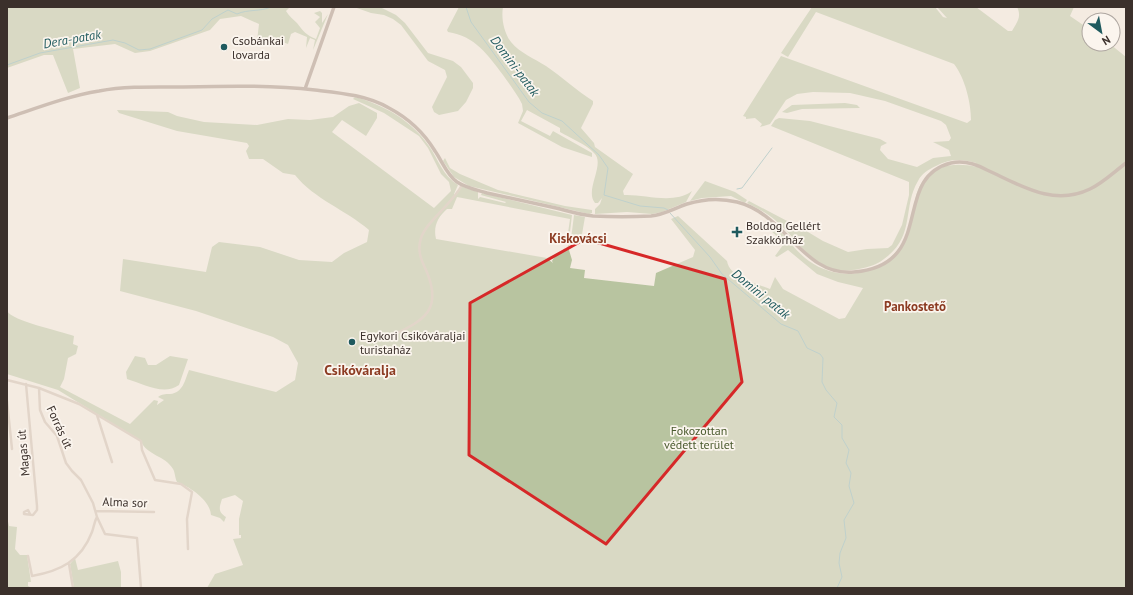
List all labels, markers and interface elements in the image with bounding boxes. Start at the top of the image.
north arrow [1081,12,1121,52]
water label: Dera-patak [42,25,103,52]
water label: Domini-patak [487,32,544,101]
place label: Csobánkai lovarda [232,33,284,62]
text: N [1100,33,1113,48]
marker: Csobánkai lovarda [219,42,229,52]
place label: Boldog Gellért Szakkórház [746,218,821,247]
marker: Boldog Gellért Szakkórház [731,226,743,238]
district label: Kiskovácsi [549,230,607,247]
water label: Domini patak [728,265,795,324]
district label: Pankostető [884,298,946,315]
place label: Egykori Csikóváraljai turistaház [360,328,465,357]
marker: Egykori Csikóváraljai turistaház [347,337,357,347]
district label: Csikóváralja [324,361,396,379]
street label: Forrás út [44,403,76,451]
park label: Fokozottan védett terület [664,423,734,452]
street label: Magas út [13,429,33,477]
street label: Alma sor [102,494,148,510]

